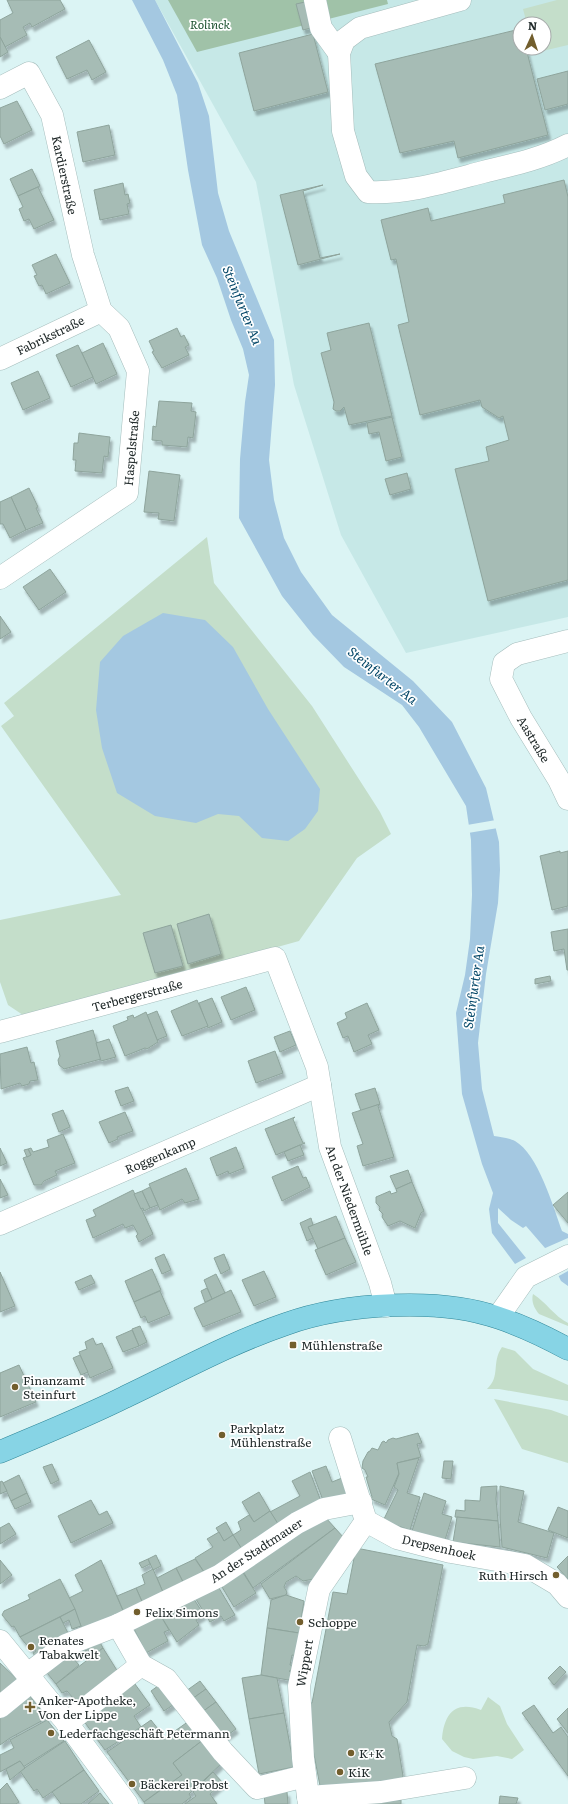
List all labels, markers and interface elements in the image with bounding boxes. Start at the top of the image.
park label: Rolinck [190,15,231,33]
north arrow [512,16,552,56]
text: N [528,17,538,33]
street label: Kardierstraße [48,134,82,216]
water label: Steinfurter Aa [219,263,268,348]
street label: Fabrikstraße [13,311,87,359]
street label: Haspelstraße [119,410,143,486]
water label: Steinfurter Aa [344,642,422,709]
street label: Aastraße [513,712,555,766]
water label: Steinfurter Aa [458,944,488,1030]
street label: Terbergerstraße [90,974,184,1016]
street label: Roggenkamp [122,1132,198,1178]
street label: An der Niedermühle [322,1142,378,1258]
place label: Mühlenstraße [301,1336,382,1354]
marker: Mühlenstraße [288,1340,298,1350]
place label: Finanzamt Steinfurt [23,1371,85,1403]
marker: Finanzamt Steinfurt [10,1382,20,1392]
place label: Parkplatz Mühlenstraße [230,1419,311,1451]
marker: Parkplatz Mühlenstraße [217,1430,227,1440]
street label: An der Stadtmauer [206,1513,306,1587]
street label: Drepsenhoek [400,1530,479,1564]
place label: Ruth Hirsch [478,1566,548,1584]
marker: Ruth Hirsch [551,1570,561,1580]
place label: Felix Simons [145,1603,219,1621]
marker: Felix Simons [132,1607,142,1617]
place label: Schoppe [308,1613,357,1631]
marker: Schoppe [295,1617,305,1627]
place label: Renates Tabakwelt [39,1631,99,1663]
street label: Wippert [291,1638,317,1688]
marker: Renates Tabakwelt [26,1642,36,1652]
place label: Anker-Apotheke, Von der Lippe [38,1691,136,1723]
marker: Anker-Apotheke, Von der Lippe [25,1702,35,1712]
place label: Lederfachgeschäft Petermann [59,1724,230,1742]
marker: Lederfachgeschäft Petermann [46,1728,56,1738]
place label: K+K [359,1744,384,1762]
marker: K+K [346,1748,356,1758]
place label: KiK [348,1763,370,1781]
marker: KiK [335,1767,345,1777]
place label: Bäckerei Probst [140,1775,229,1793]
marker: Bäckerei Probst [127,1779,137,1789]

